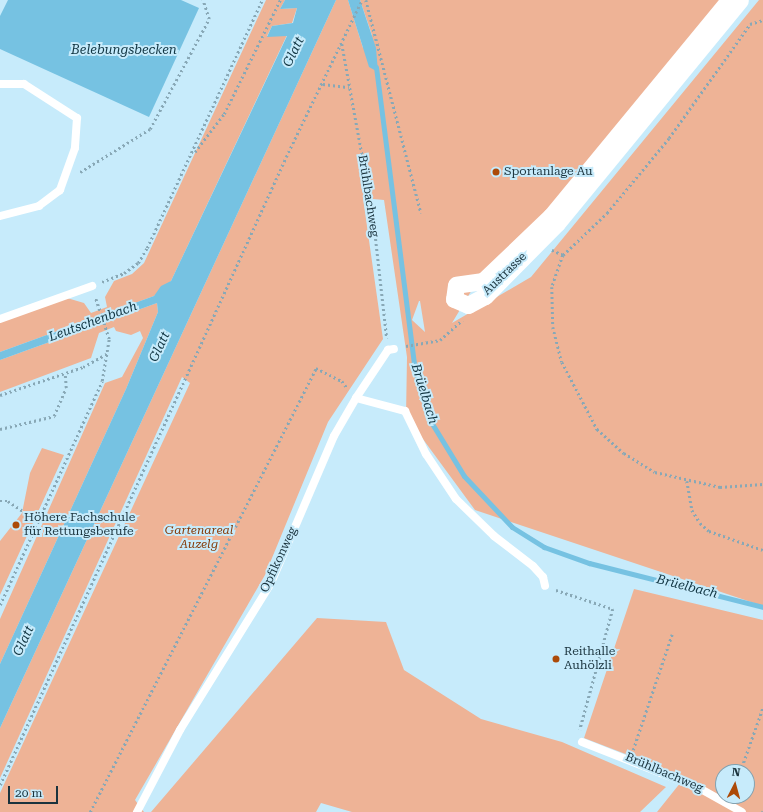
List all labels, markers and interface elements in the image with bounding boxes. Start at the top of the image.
water label: Glatt [280,34,308,70]
water label: Belebungsbecken [71,42,177,58]
street label: Brühlbachweg [354,154,382,238]
place label: Sportanlage Au [504,165,592,179]
marker: Sportanlage Au [491,167,501,177]
street label: Austrasse [480,250,530,298]
water label: Leutschenbach [47,299,139,345]
water label: Glatt [146,329,174,365]
water label: Brüelbach [407,362,441,426]
place label: Höhere Fachschule für Rettungsberufe [24,511,135,539]
marker: Höhere Fachschule für Rettungsberufe [11,520,21,530]
park label: Gartenareal Auzelg [165,524,233,552]
street label: Opfikonweg [258,525,300,595]
water label: Brüelbach [655,572,719,602]
water label: Glatt [10,623,38,659]
place label: Reithalle Auhölzli [564,645,615,673]
marker: Reithalle Auhölzli [551,654,561,664]
street label: Brühlbachweg [623,750,705,796]
north arrow [715,764,755,804]
text: N [731,766,741,779]
scale bar [10,778,60,804]
text: 20 m [15,786,42,800]

